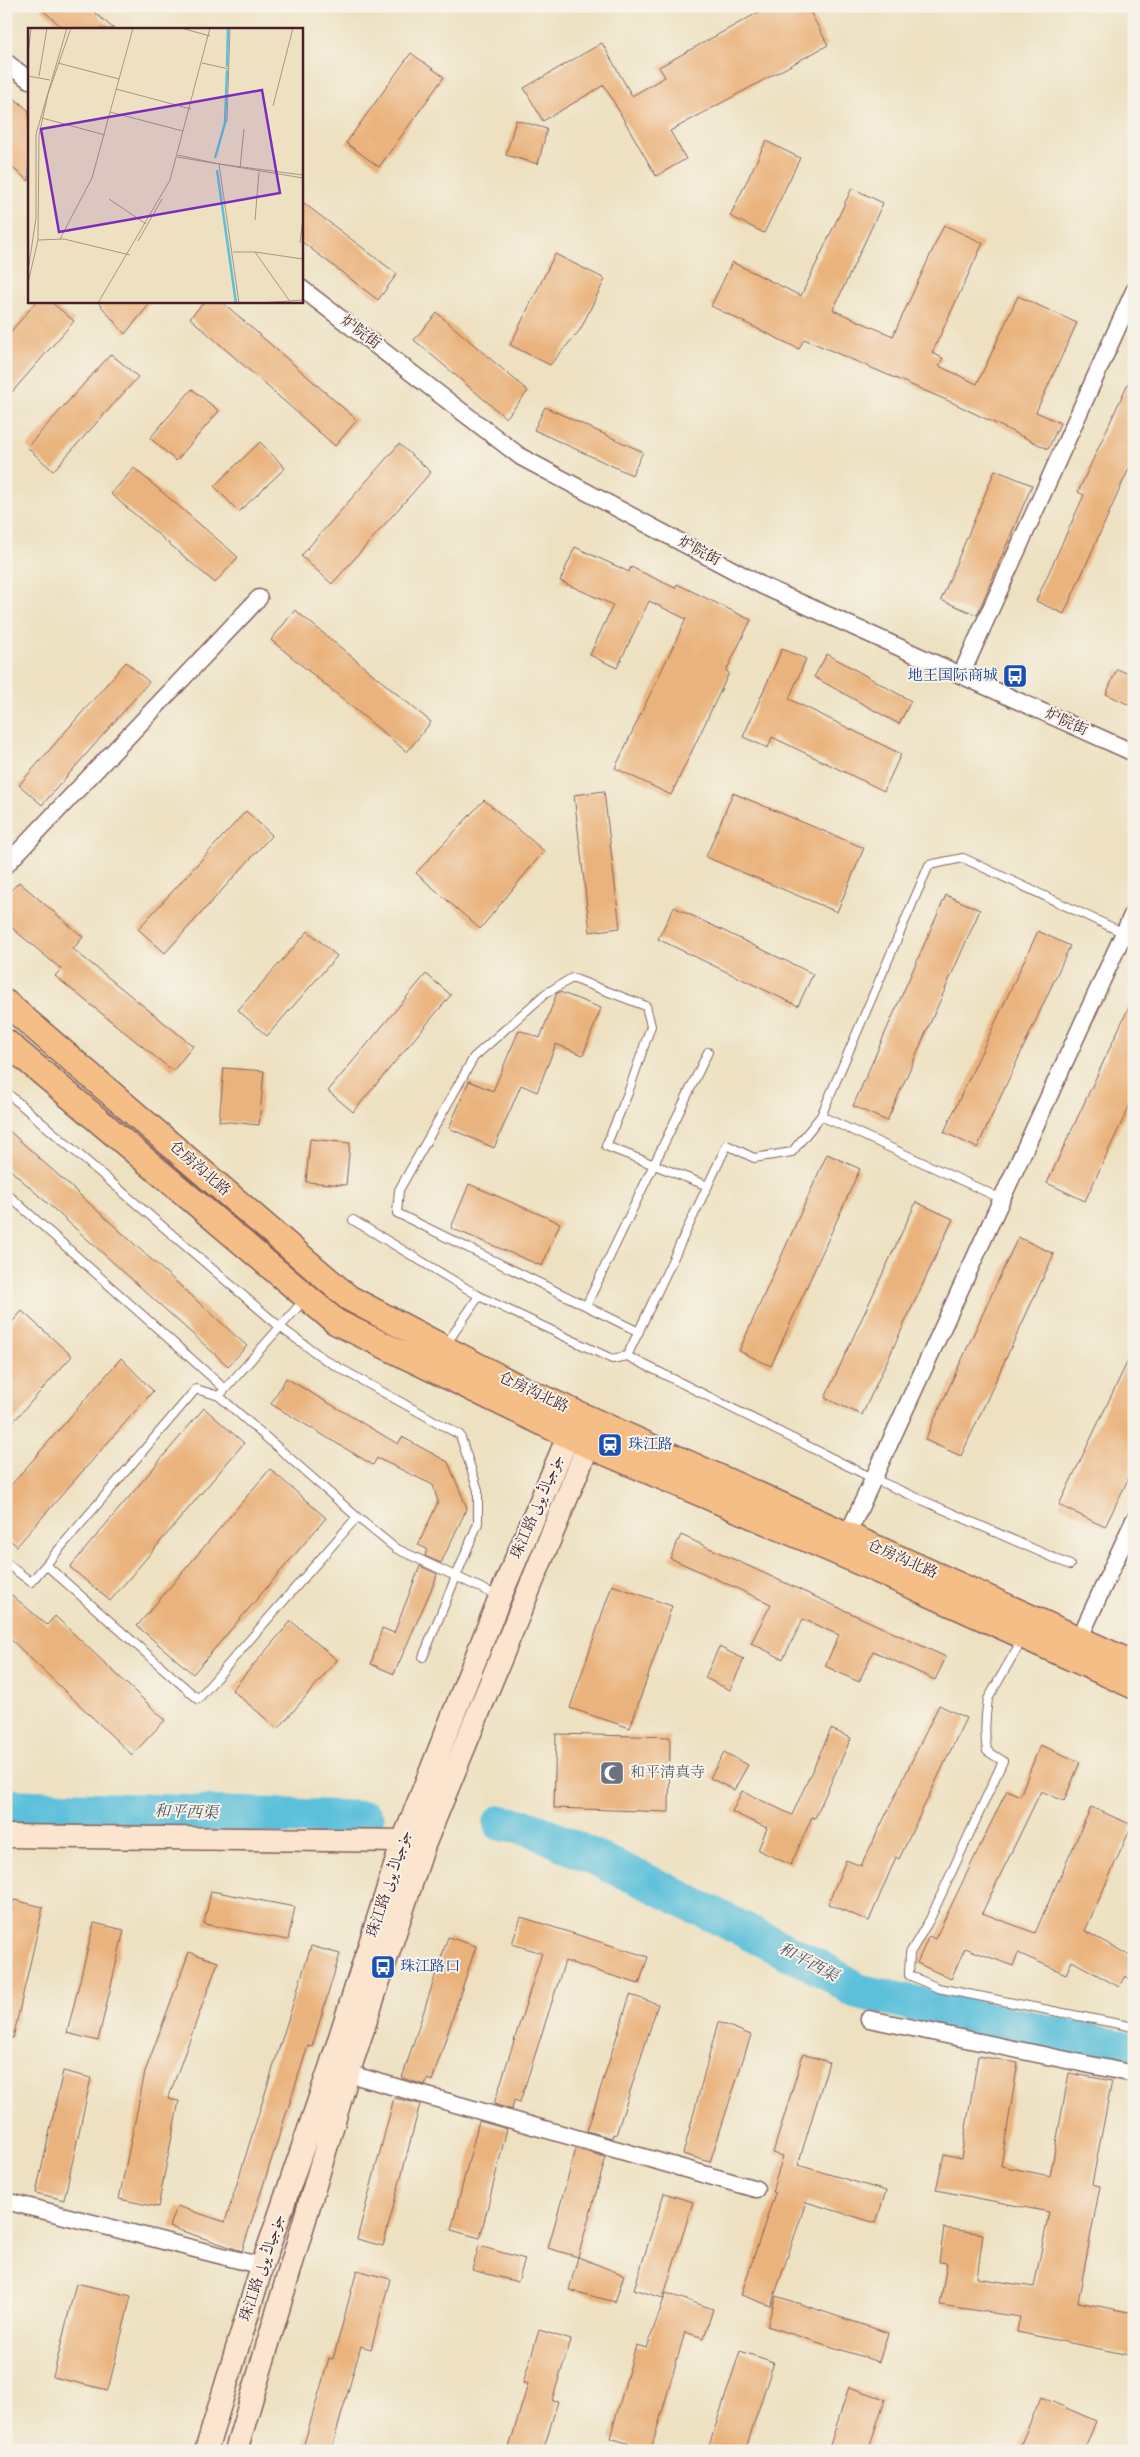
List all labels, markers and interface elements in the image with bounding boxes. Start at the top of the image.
inset map [28,28,302,302]
street label: 炉院街 [336,311,384,355]
street label: 炉院街 [674,532,724,572]
bus stop icon: 地王国际商城 [1002,663,1028,689]
place label: 地王国际商城 [908,666,998,687]
street label: 炉院街 [1041,704,1091,742]
street label: 仓房沟北路 [164,1136,234,1202]
street label: 仓房沟北路 [495,1368,571,1418]
station icon: 珠江路 [597,1432,623,1458]
place label: 珠江路 [628,1435,673,1456]
street label: 珠江路 جۇجياڭ يولى [507,1452,569,1562]
street label: 仓房沟北路 [863,1535,941,1585]
mosque icon: 和平清真寺 [599,1760,625,1786]
place label: 和平清真寺 [630,1763,705,1784]
water label: 和平西渠 [154,1801,220,1825]
street label: 珠江路 جۇجياڭ يولى [363,1828,417,1940]
water label: 和平西渠 [775,1938,843,1989]
bus stop icon: 珠江路口 [370,1954,396,1980]
place label: 珠江路口 [400,1957,460,1978]
street label: 珠江路 جۇجياڭ يولى [236,2212,290,2324]

